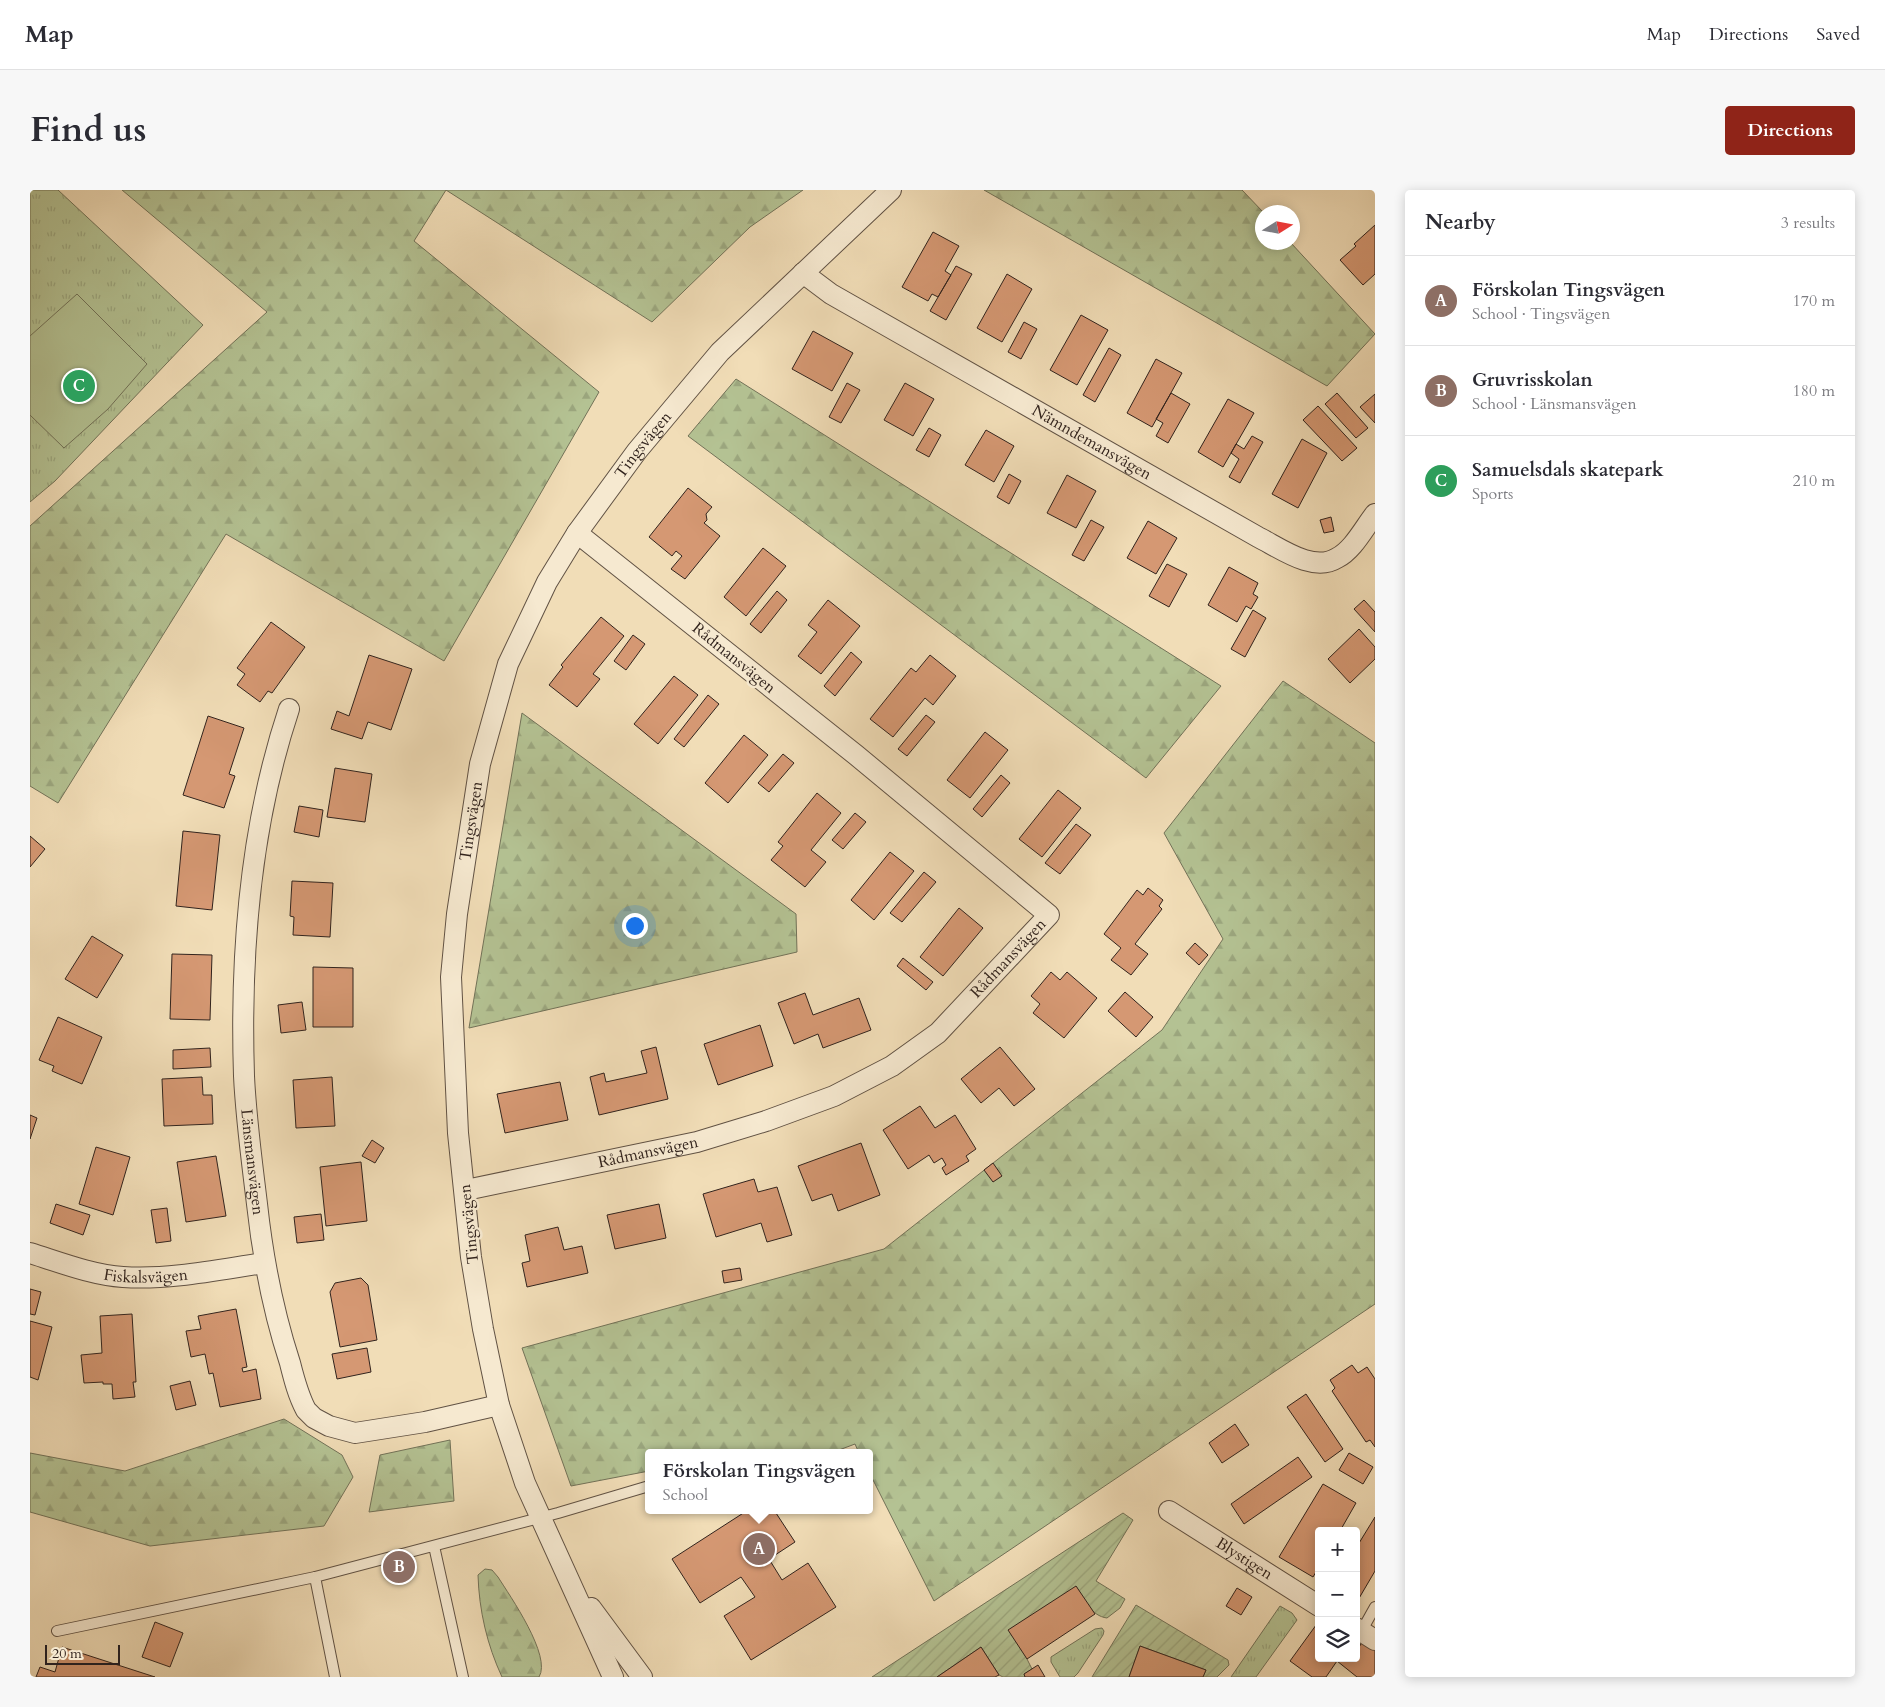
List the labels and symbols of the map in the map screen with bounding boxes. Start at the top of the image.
north arrow [1255,205,1300,250]
pin: C [63,367,95,405]
street label: Nämndemansvägen [1028,400,1156,485]
street label: Tingsvägen [609,407,677,483]
street label: Rådmansvägen [687,617,781,699]
street label: Tingsvägen [454,780,488,862]
your location [622,913,648,939]
street label: Rådmansvägen [965,914,1051,1003]
street label: Länsmansvägen [235,1108,269,1216]
street label: Rådmansvägen [596,1131,700,1173]
street label: Tingsvägen [454,1183,484,1265]
street label: Fiskalsvägen [102,1264,189,1289]
pin: A [743,1530,775,1568]
street label: Blystigen [1211,1532,1277,1585]
pin: B [383,1548,415,1586]
scale bar [45,1642,120,1665]

